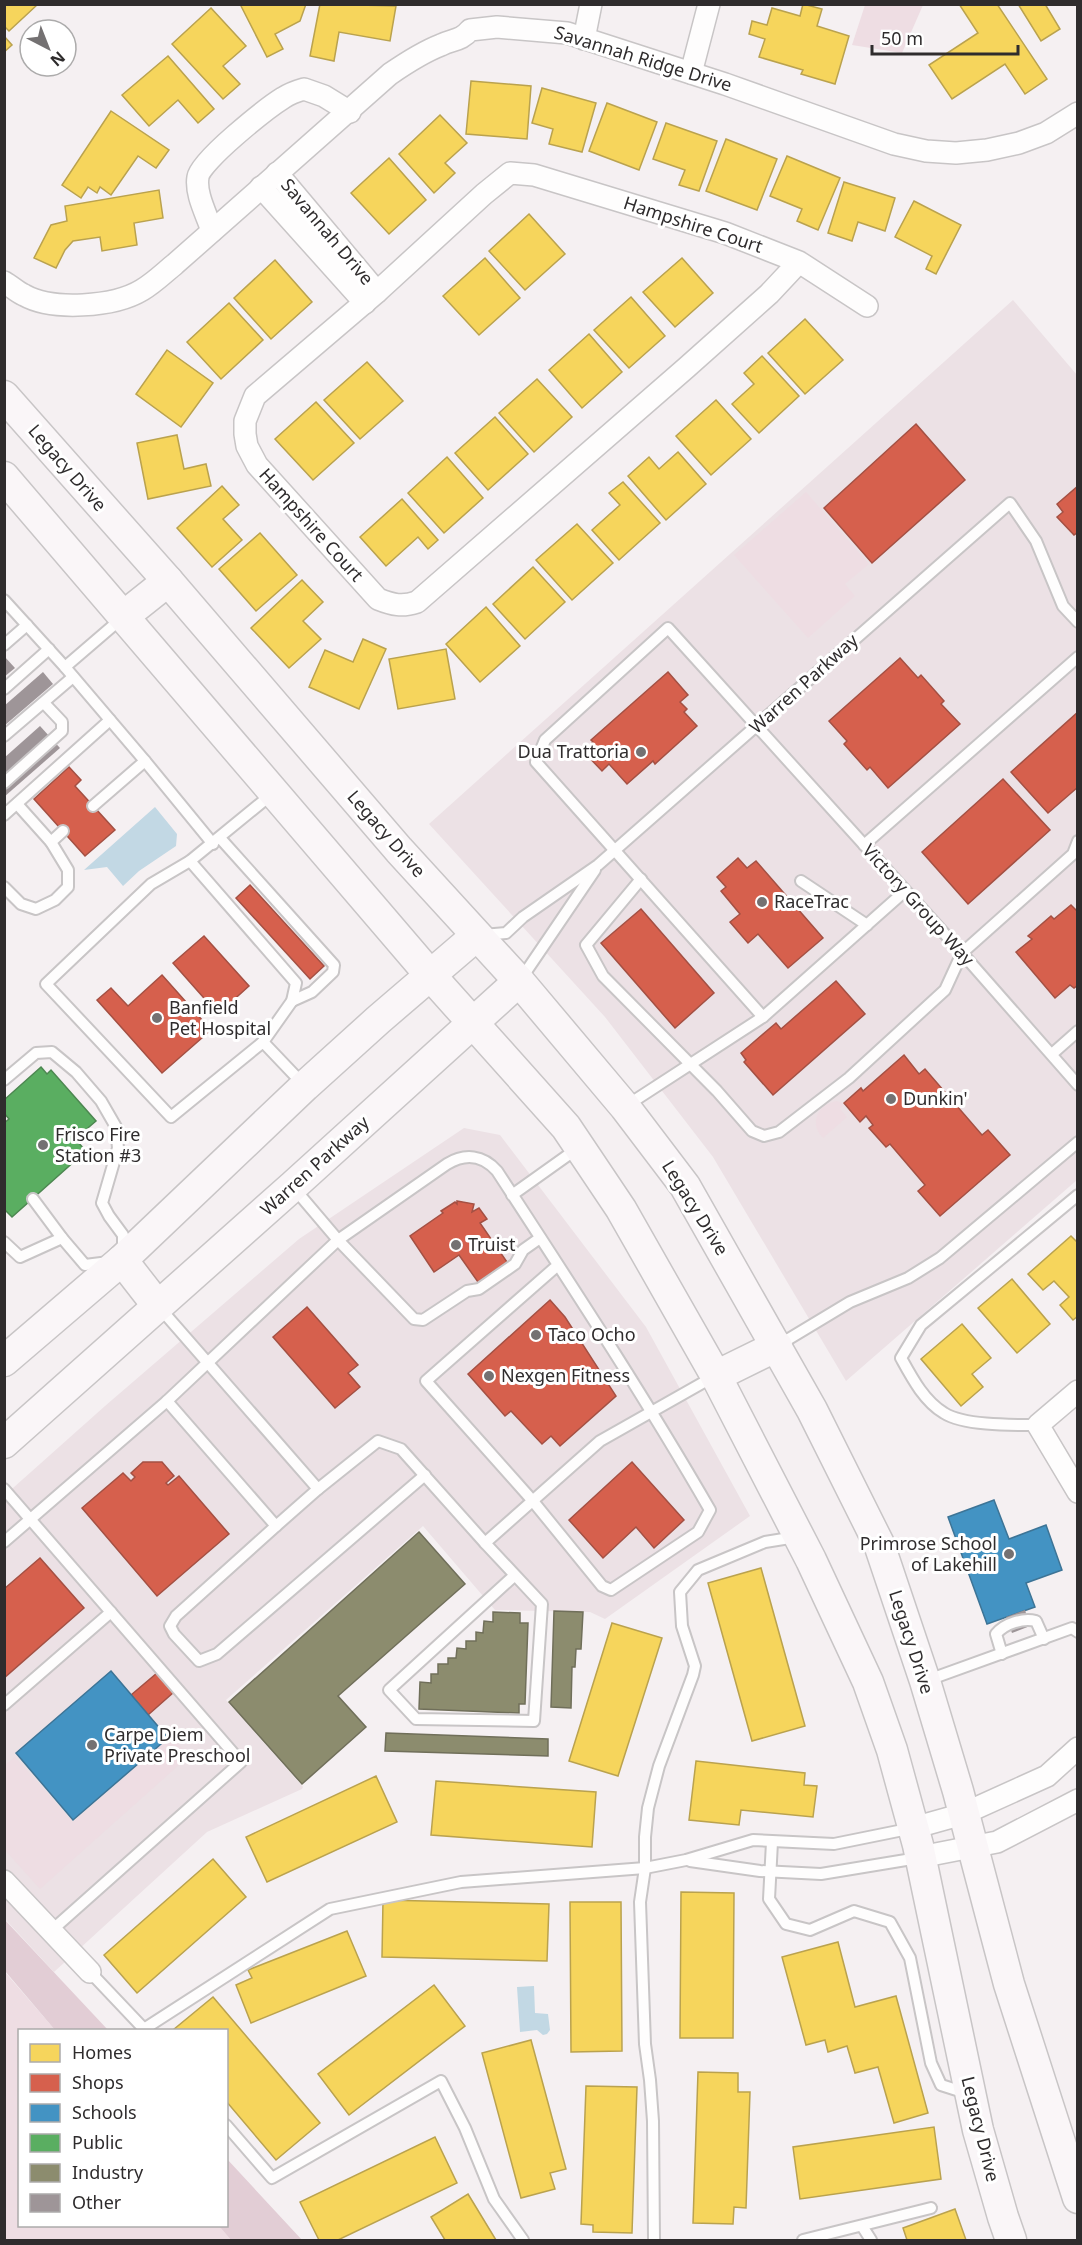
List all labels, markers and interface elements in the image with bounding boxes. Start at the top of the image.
north arrow [18,18,78,78]
scale bar [872,18,1018,56]
street label: Savannah Ridge Drive [551,20,735,97]
text: 50 m [881,26,923,50]
text: N [46,47,70,72]
street label: Savannah Drive [276,173,379,290]
street label: Hampshire Court [621,190,766,258]
street label: Legacy Drive [23,419,112,516]
street label: Hampshire Court [254,462,369,587]
street label: Warren Parkway [744,627,863,738]
place label: Dua Trattoria [518,739,629,763]
marker: Dua Trattoria [634,745,648,759]
street label: Legacy Drive [342,785,431,882]
street label: Victory Group Way [858,838,981,971]
place label: RaceTrac [774,889,849,913]
marker: RaceTrac [755,895,769,909]
place label: Banfield Pet Hospital [169,995,271,1040]
marker: Banfield Pet Hospital [150,1011,164,1025]
place label: Dunkin' [903,1086,968,1110]
marker: Dunkin' [884,1092,898,1106]
street label: Warren Parkway [255,1109,374,1220]
place label: Frisco Fire Station #3 [55,1122,141,1167]
marker: Frisco Fire Station #3 [36,1138,50,1152]
street label: Legacy Drive [657,1155,735,1260]
place label: Truist [468,1232,516,1256]
marker: Truist [449,1238,463,1252]
place label: Taco Ocho [548,1322,636,1346]
marker: Taco Ocho [529,1328,543,1342]
place label: Nexgen Fitness [501,1363,630,1387]
marker: Nexgen Fitness [482,1369,496,1383]
place label: Primrose School of Lakehill [860,1531,997,1576]
marker: Primrose School of Lakehill [1002,1547,1016,1561]
street label: Legacy Drive [884,1587,940,1697]
place label: Carpe Diem Private Preschool [104,1722,250,1767]
marker: Carpe Diem Private Preschool [85,1738,99,1752]
legend [18,2029,228,2227]
text: Homes [72,2040,132,2064]
text: Shops [72,2070,124,2094]
street label: Legacy Drive [956,2074,1006,2184]
text: Schools [72,2100,137,2124]
text: Public [72,2130,123,2154]
text: Industry [72,2160,144,2184]
text: Other [72,2190,122,2214]

